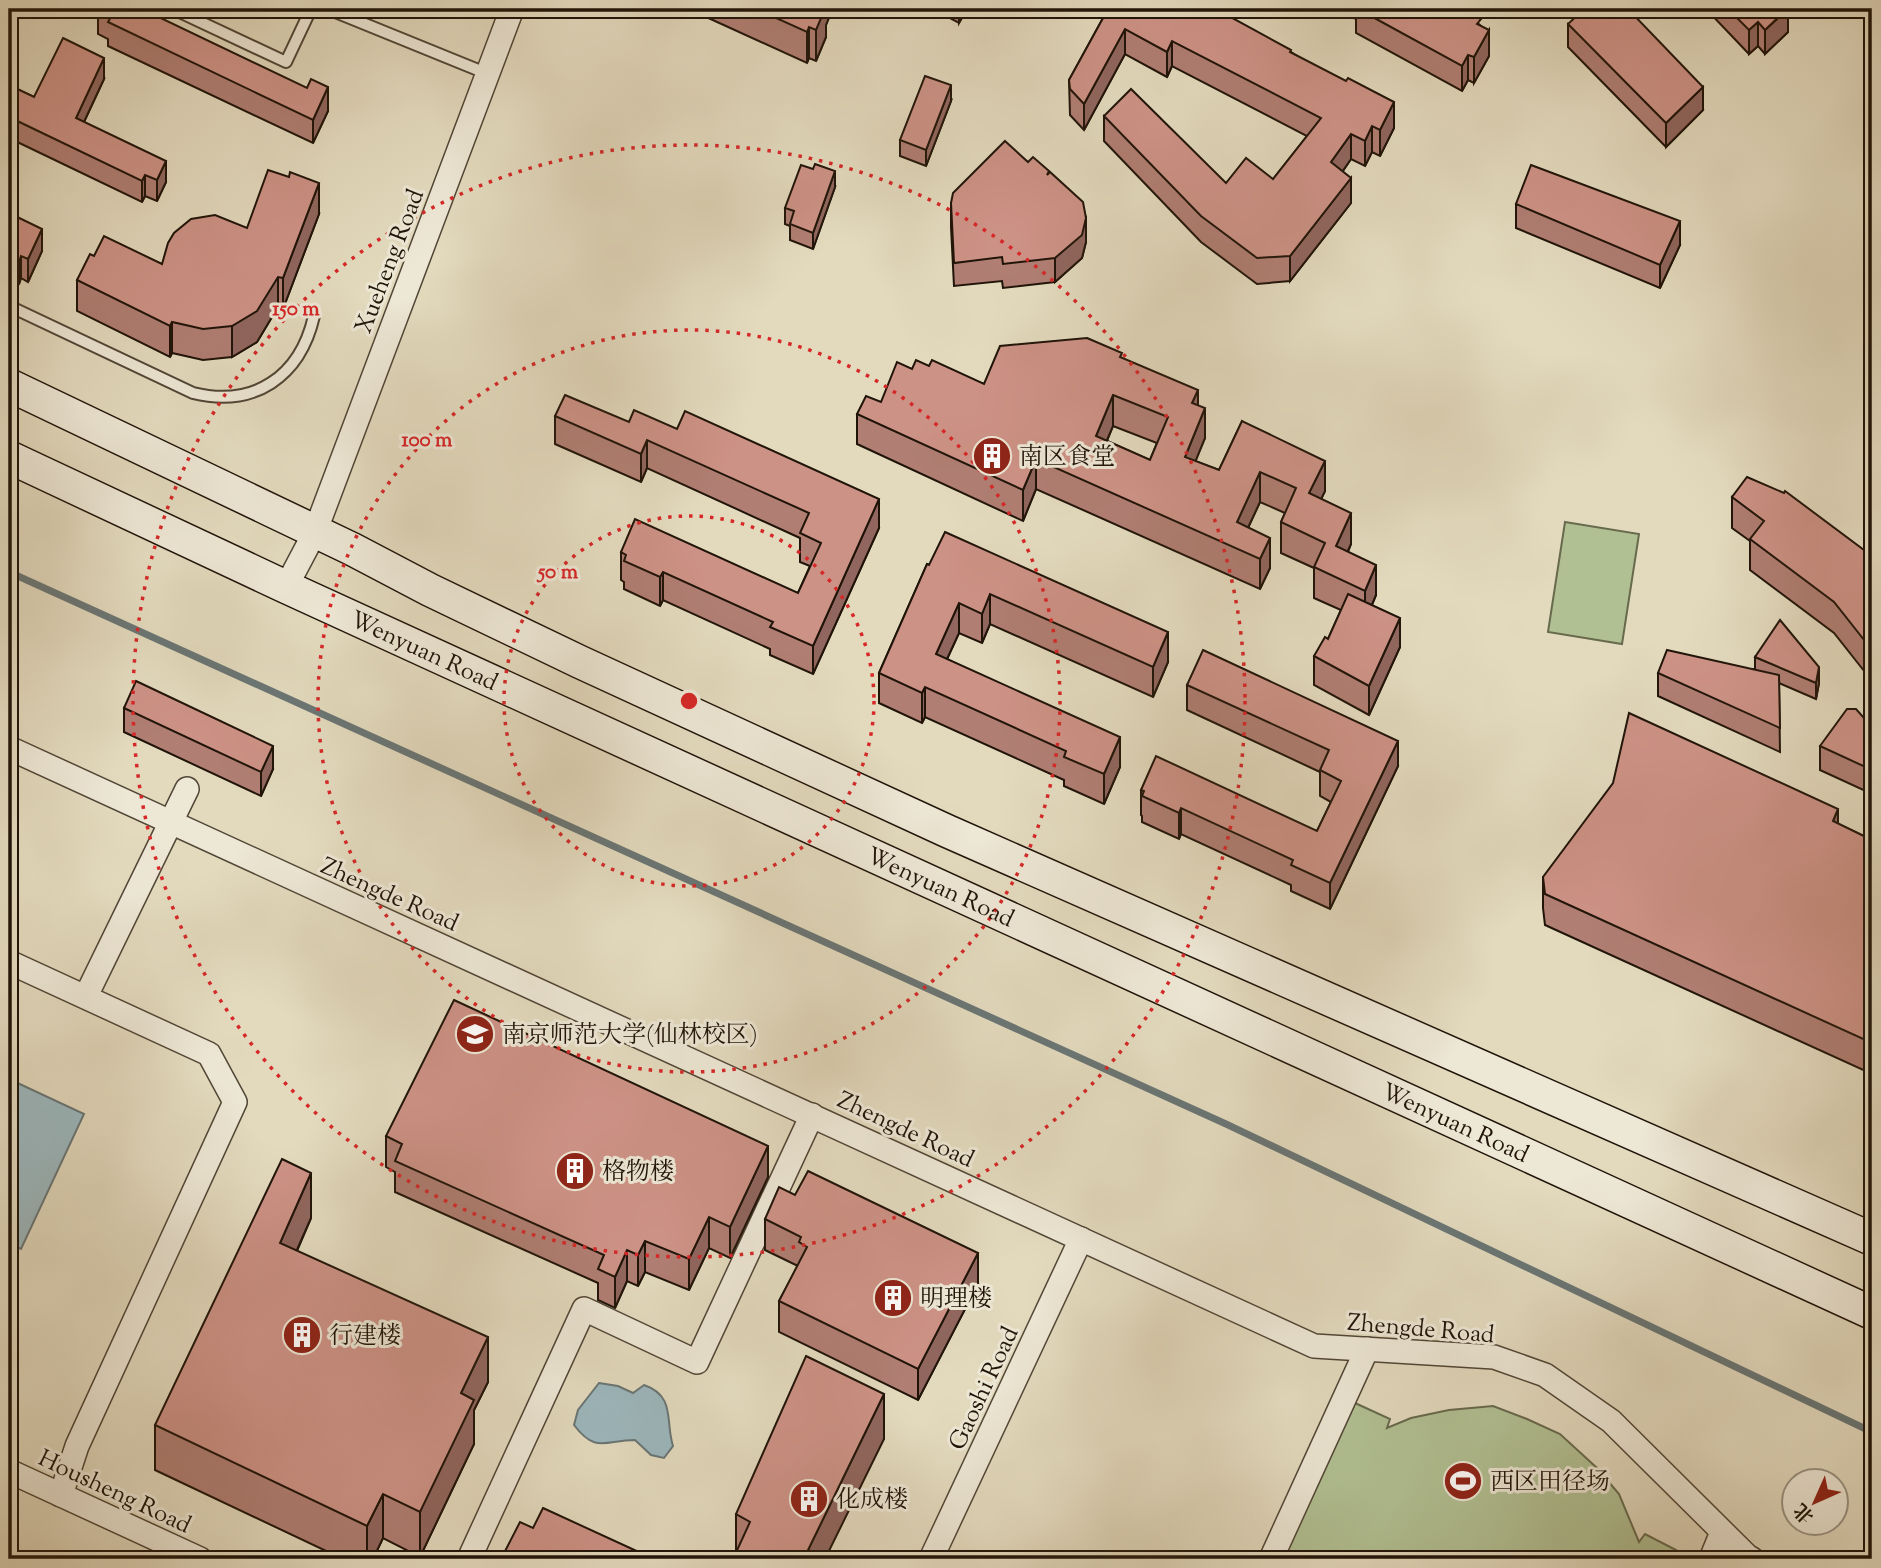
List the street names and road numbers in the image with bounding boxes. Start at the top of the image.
street label: Xueheng Road [348,184,434,339]
street label: Wenyuan Road [344,604,503,701]
street label: Wenyuan Road [860,840,1020,937]
street label: Zhengde Road [315,850,464,942]
street label: Wenyuan Road [1375,1076,1534,1173]
street label: Zhengde Road [831,1084,980,1178]
street label: Zhengde Road [1346,1307,1496,1353]
street label: Gaoshi Road [941,1321,1028,1456]
street label: Housheng Road [32,1443,197,1543]

